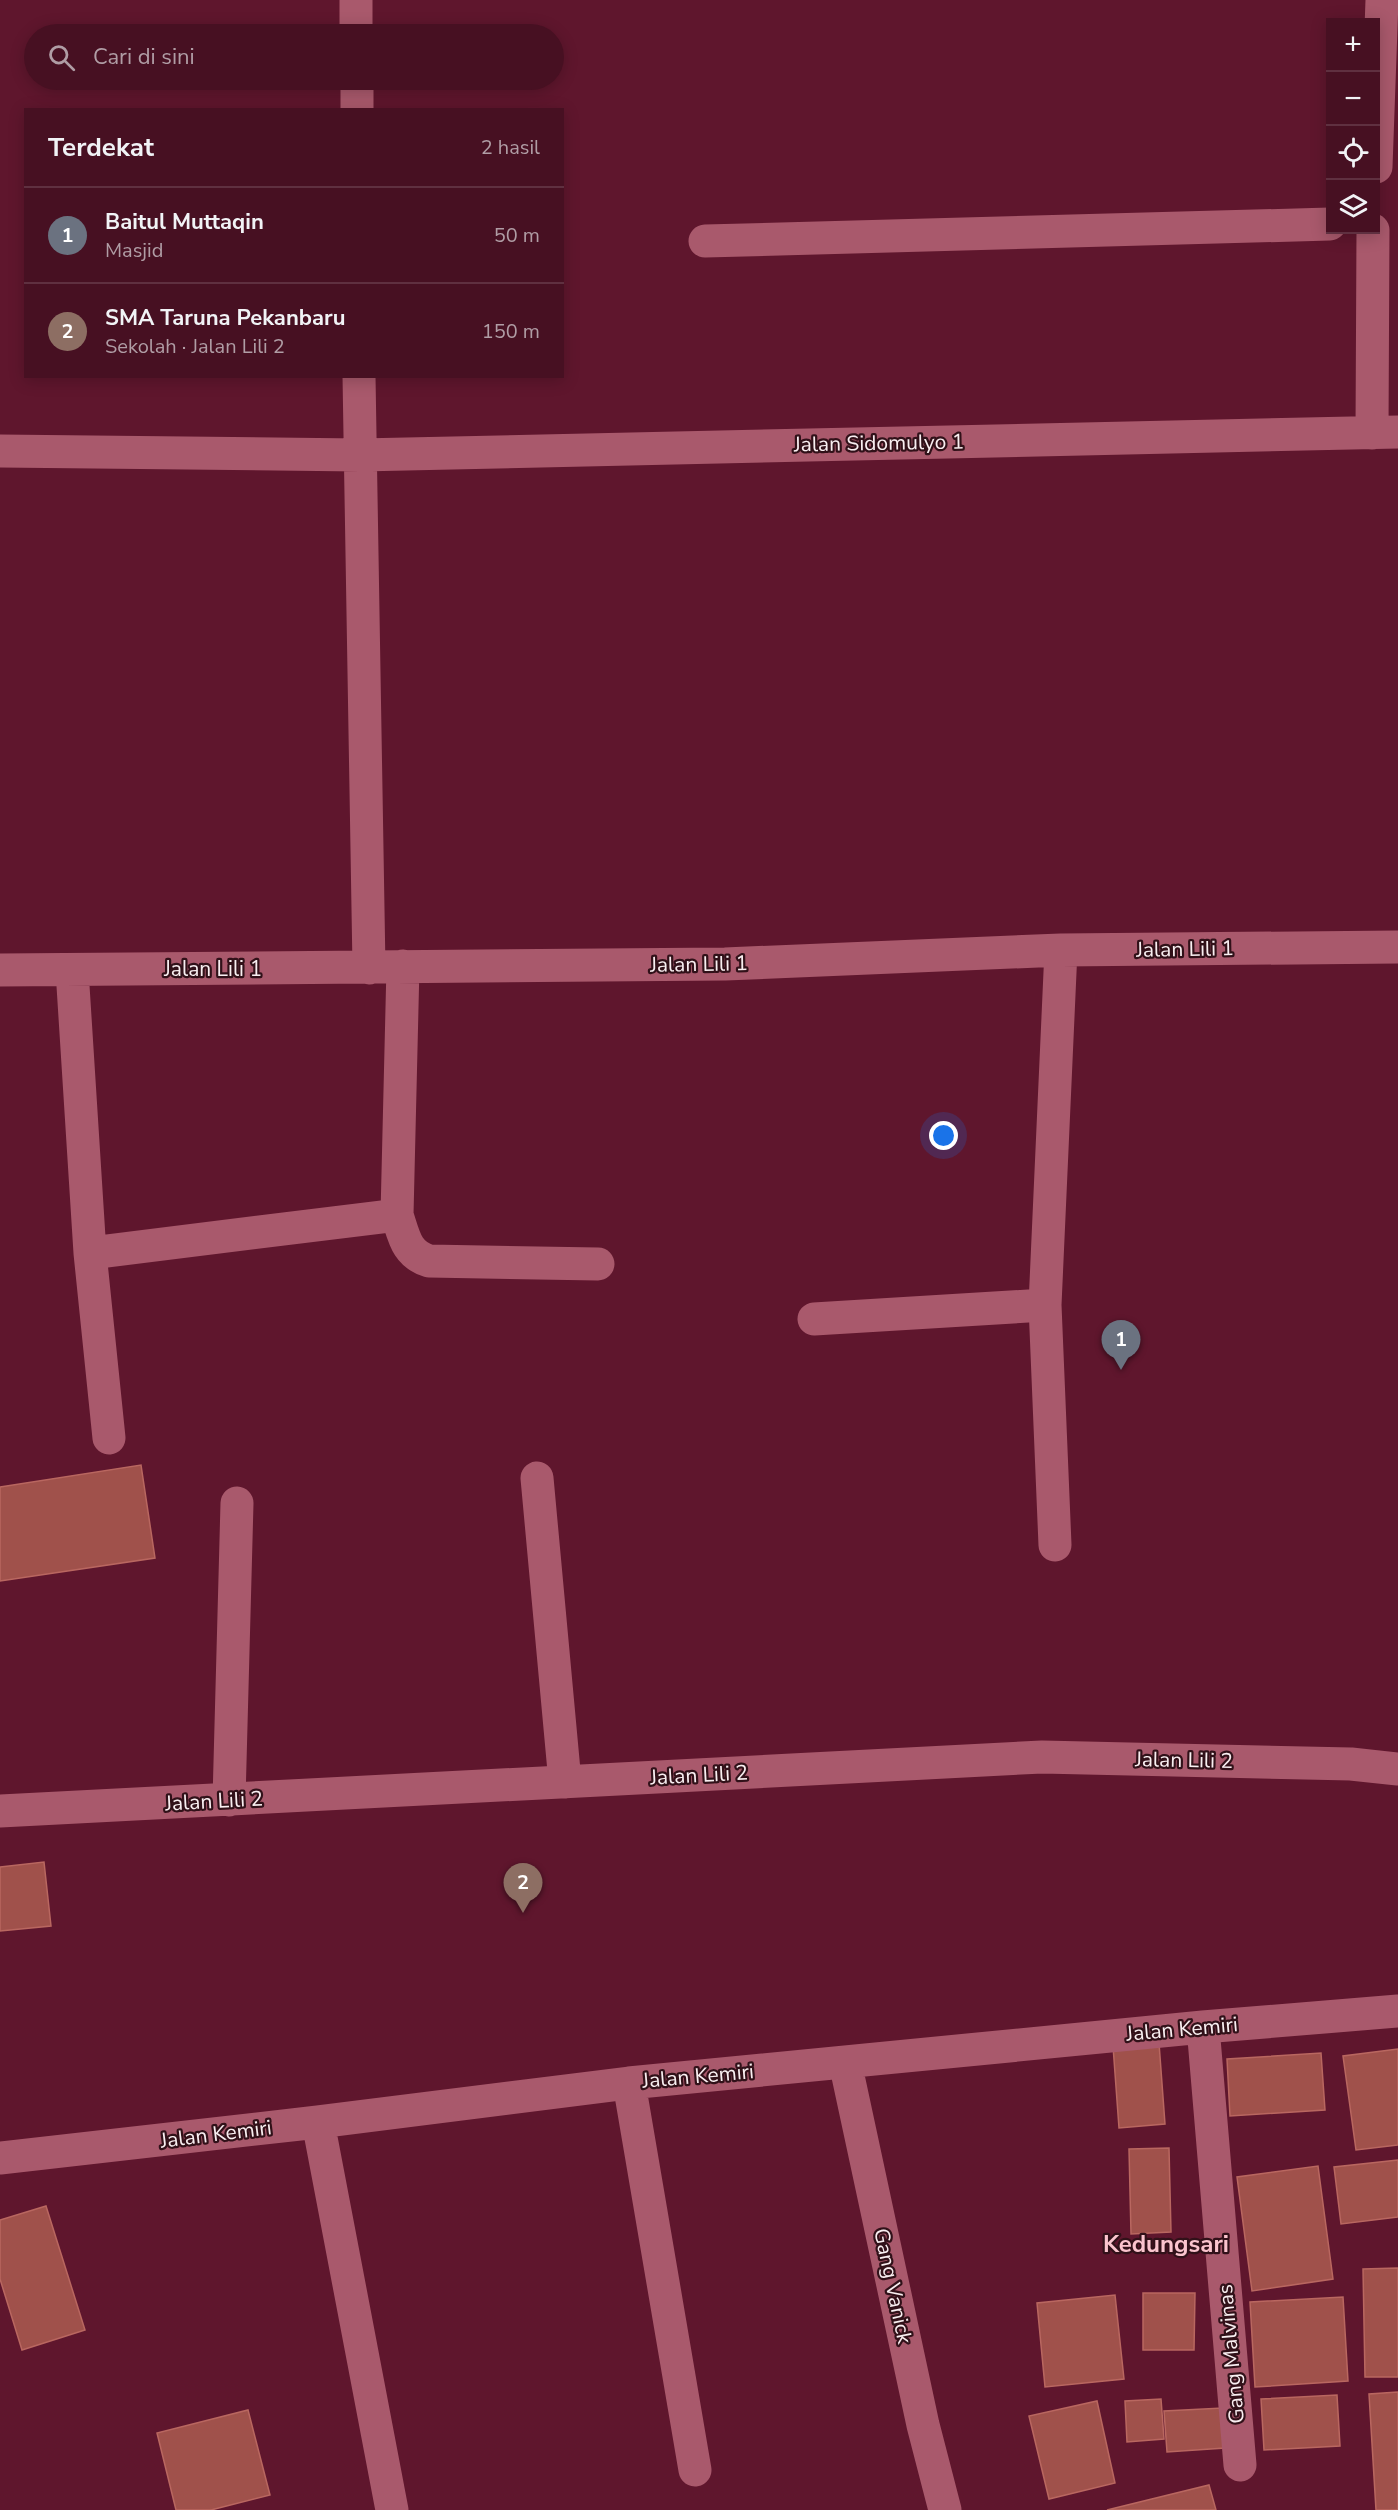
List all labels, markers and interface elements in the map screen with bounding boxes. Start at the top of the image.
map controls [1326,18,1380,234]
button: + [1326,18,1380,72]
search box [24,24,564,90]
icon: search [45,41,78,74]
text: Cari di sini [93,42,195,72]
button: − [1326,72,1380,126]
button: locate [1326,126,1380,180]
text: Terdekat [48,130,154,165]
text: 2 hasil [481,134,540,161]
button: layers [1326,180,1380,234]
text: Baitul Muttaqin [105,207,264,237]
text: 1 [62,222,74,249]
text: 50 m [494,222,540,249]
text: Masjid [105,237,163,264]
text: SMA Taruna Pekanbaru [105,303,345,333]
text: 2 [62,318,74,345]
text: 150 m [482,318,540,345]
text: Sekolah · Jalan Lili 2 [105,333,285,360]
street label: Jalan Sidomulyo 1 [793,428,964,459]
street label: Jalan Lili 1 [1135,934,1234,964]
street label: Jalan Lili 1 [649,949,748,979]
street label: Jalan Lili 1 [163,955,262,983]
your location [929,1121,958,1150]
pin: 1 [1102,1320,1140,1370]
street label: Jalan Lili 2 [1134,1745,1233,1775]
street label: Jalan Lili 2 [648,1758,749,1792]
street label: Jalan Lili 2 [163,1784,264,1818]
pin: 2 [504,1864,542,1913]
street label: Jalan Kemiri [1124,2010,1239,2048]
street label: Jalan Kemiri [640,2057,755,2095]
street label: Jalan Kemiri [158,2113,273,2155]
street label: Gang Vanick [867,2226,919,2347]
district label: Kedungsari [1103,2228,1229,2260]
street label: Gang Malvinas [1211,2283,1251,2425]

